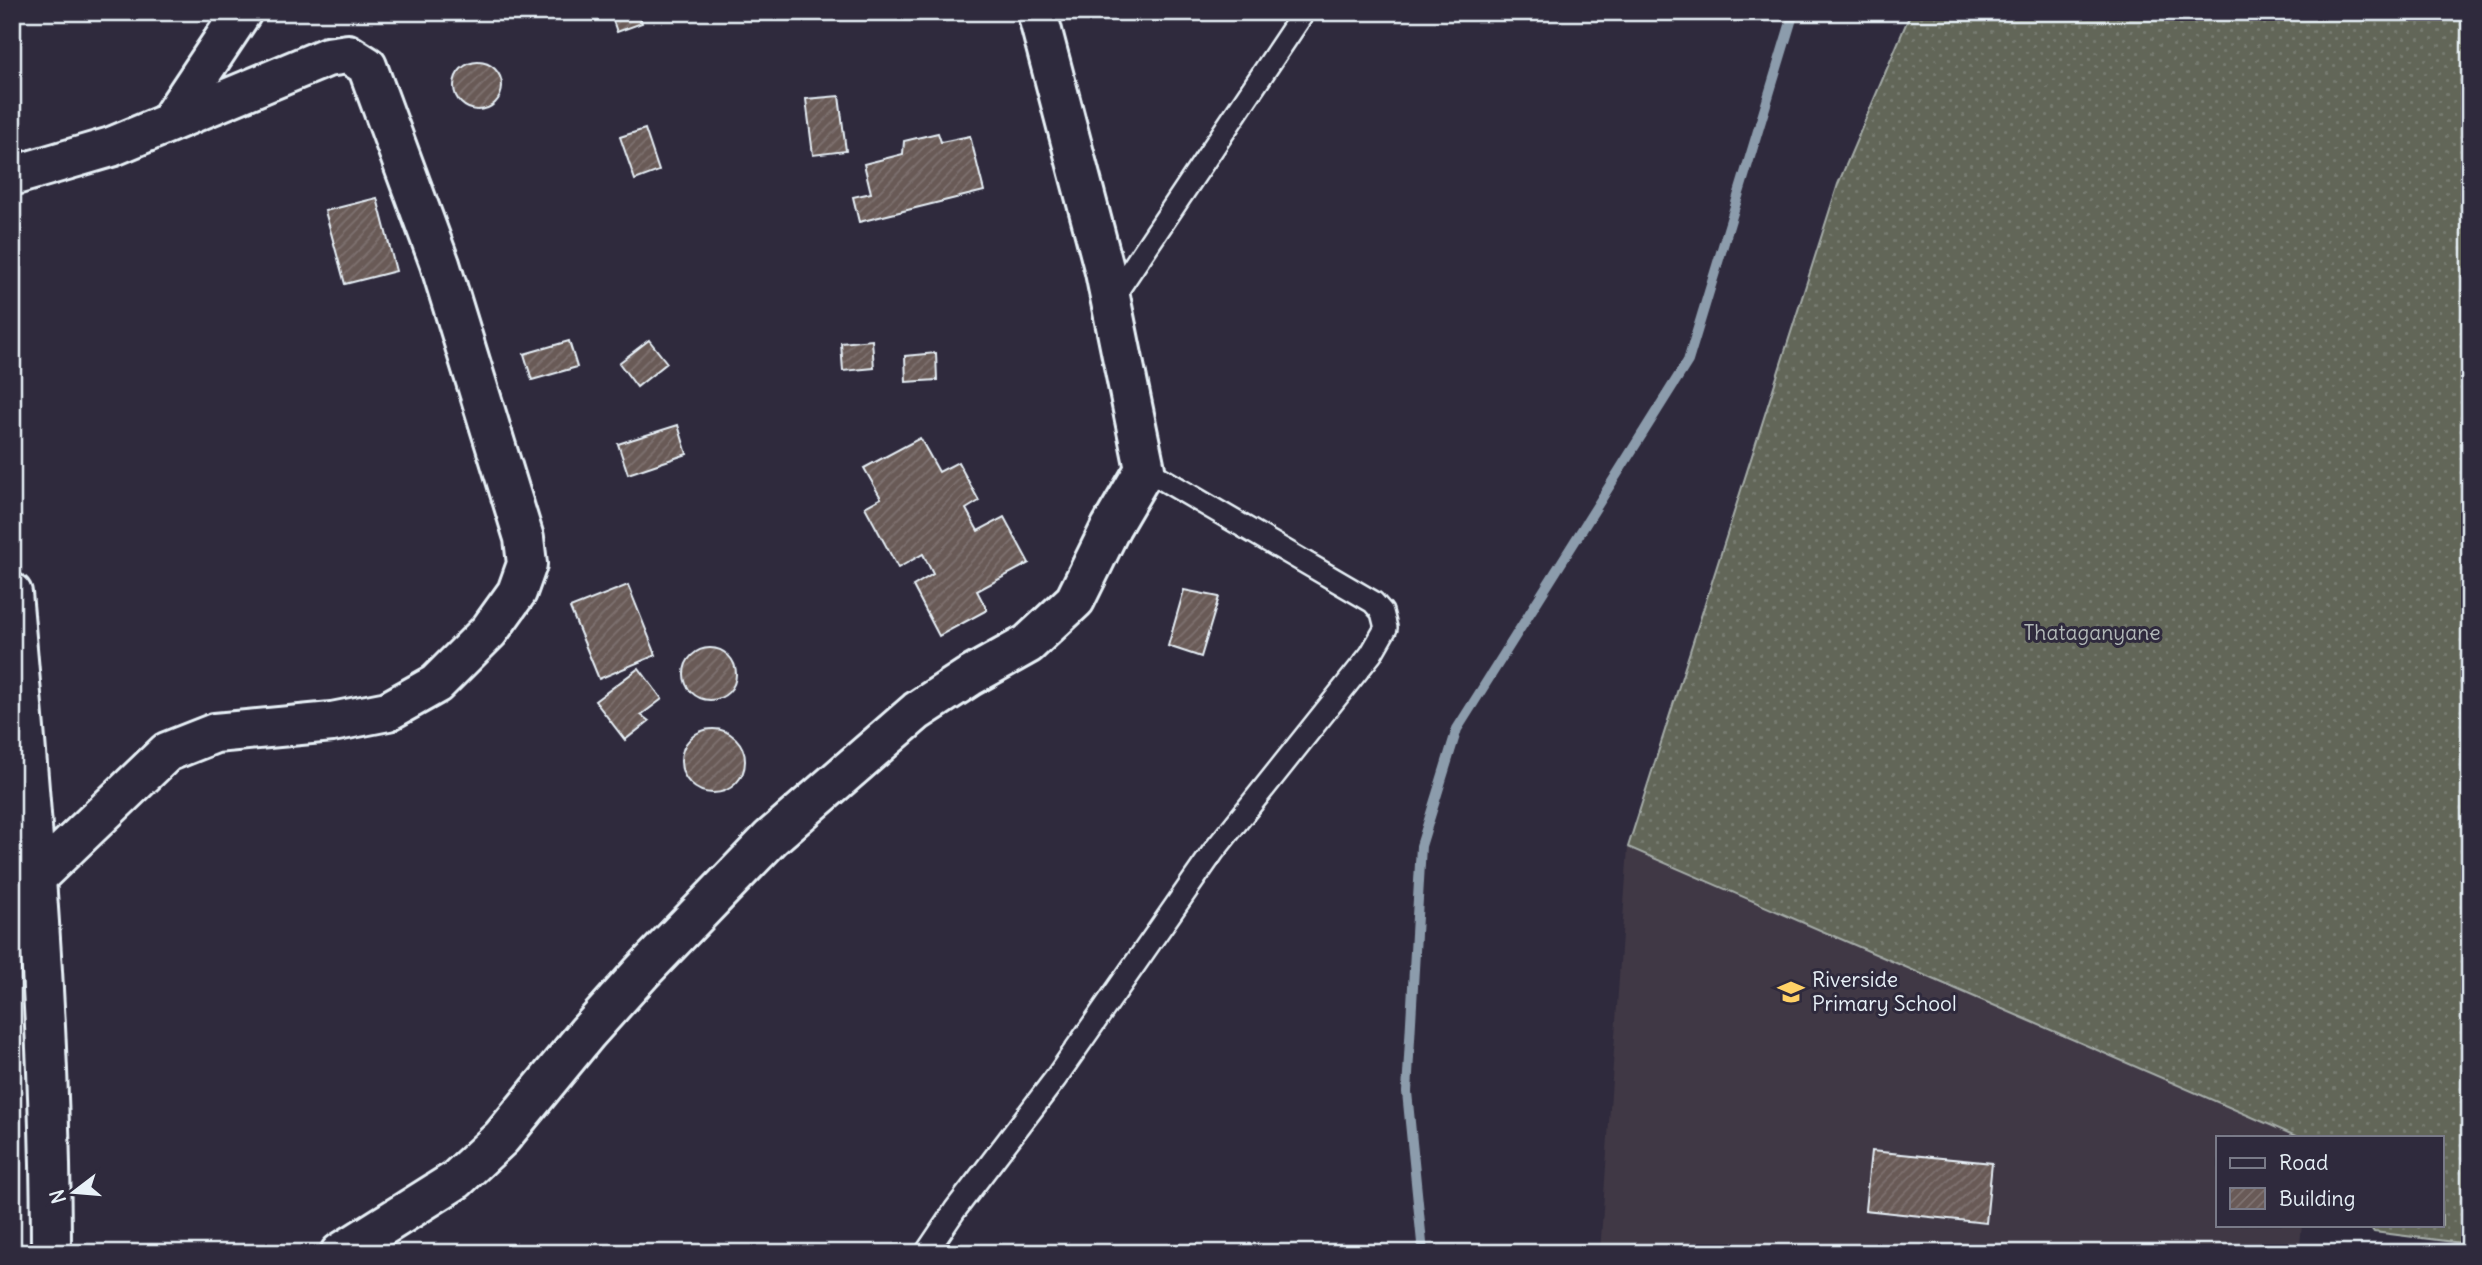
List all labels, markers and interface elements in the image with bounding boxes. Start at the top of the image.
park label: Thataganyane [2023,619,2161,646]
place label: Riverside Primary School [1812,966,1957,1017]
school or university icon: Riverside Primary School [1776,977,1806,1007]
legend [2216,1136,2444,1226]
text: Road [2279,1149,2328,1176]
north arrow [38,1156,108,1226]
text: Building [2279,1185,2355,1212]
text: N [44,1187,71,1206]

